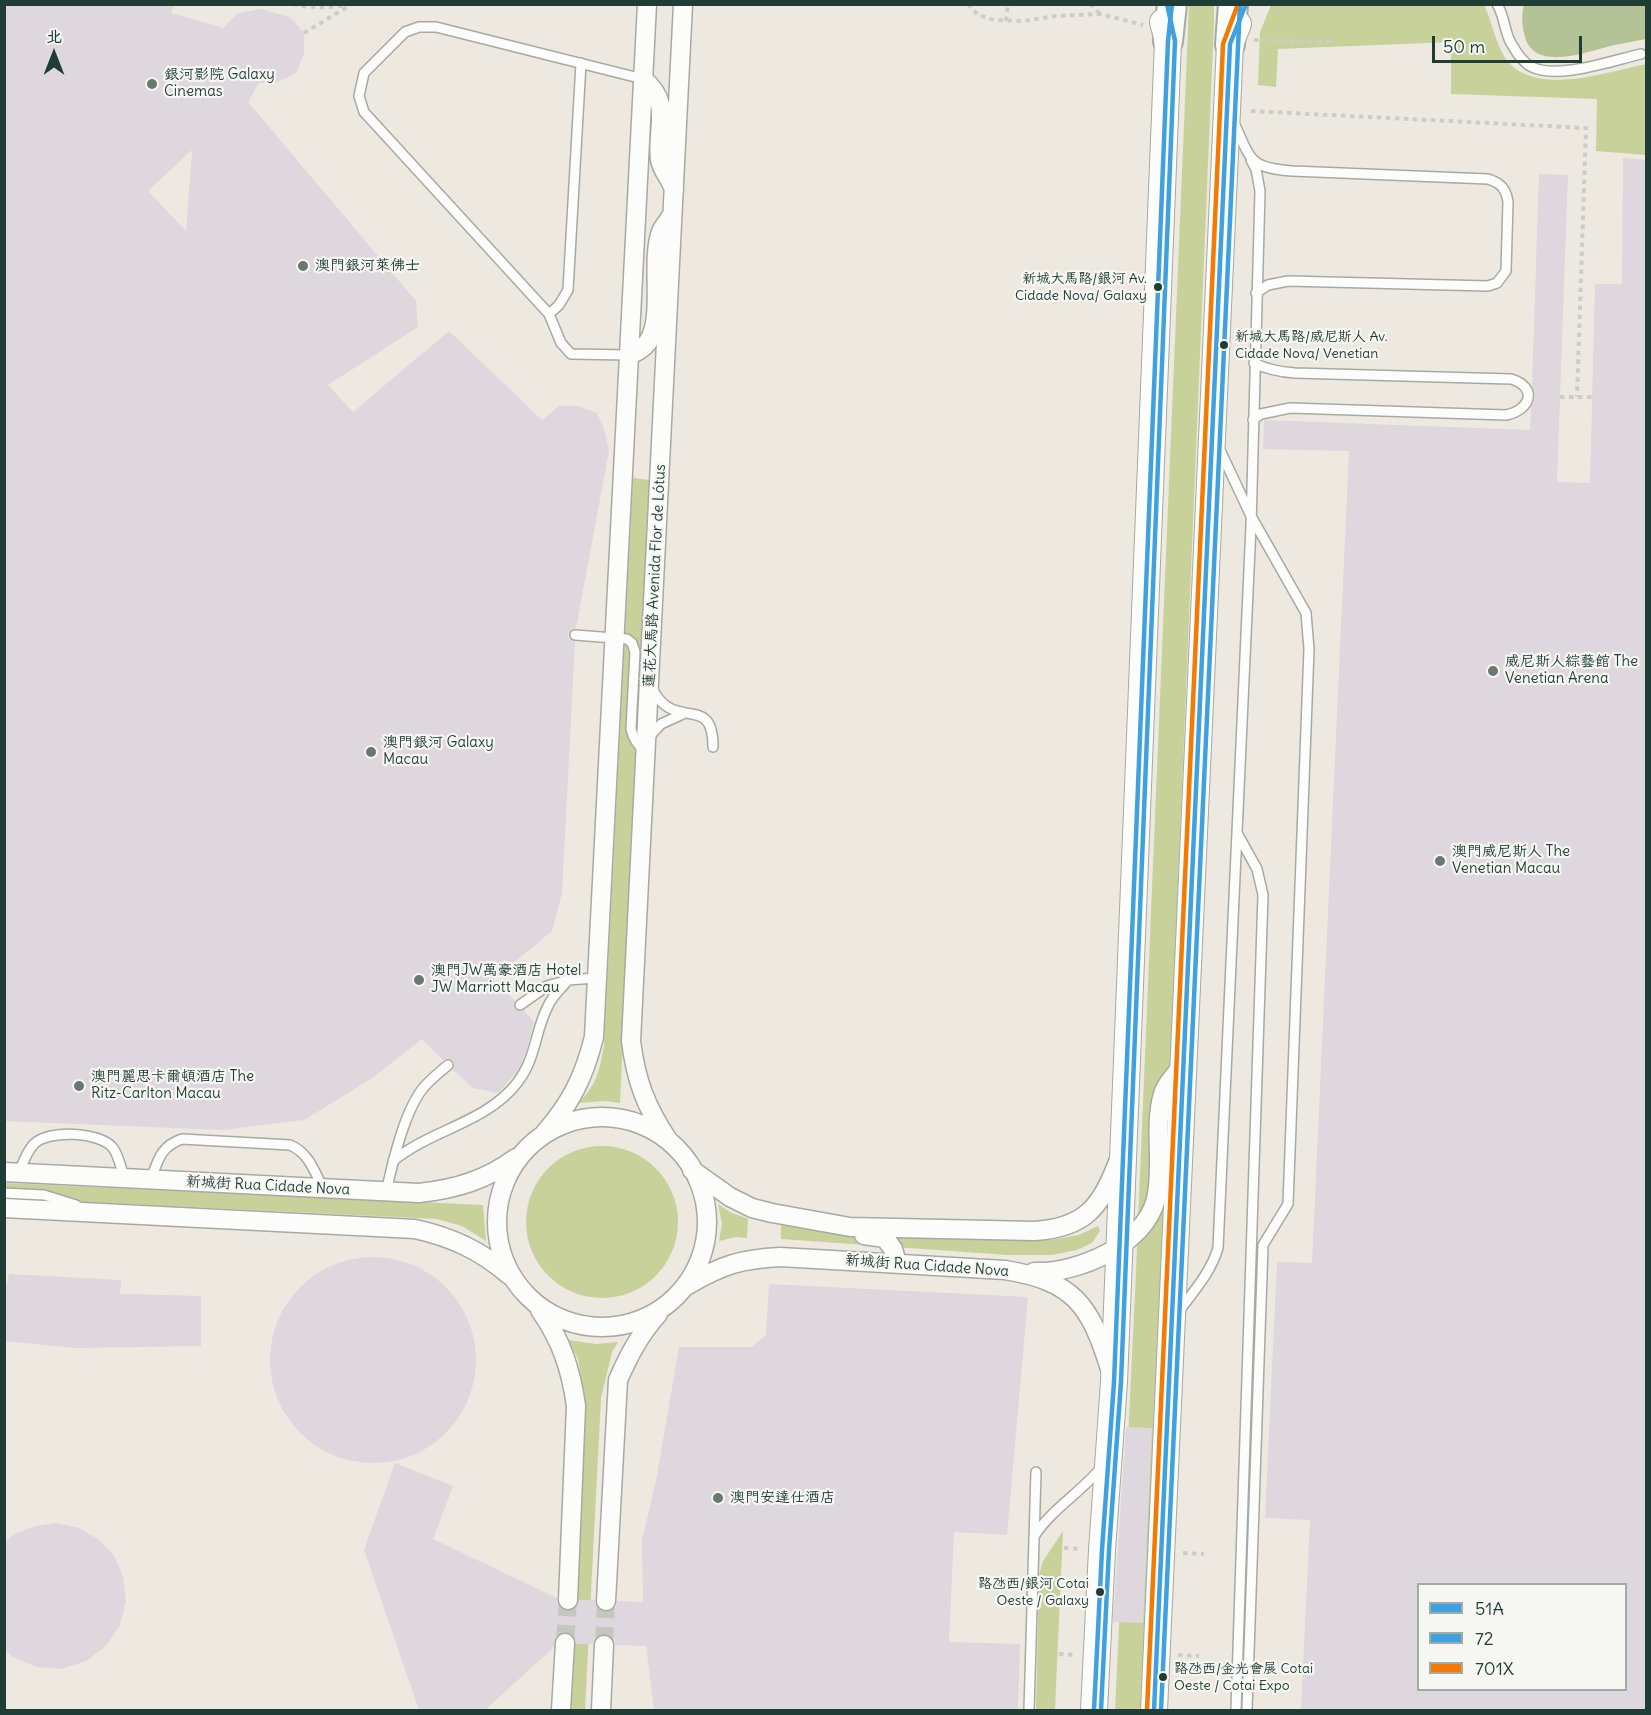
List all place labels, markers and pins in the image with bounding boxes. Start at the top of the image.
place label: 銀河影院 Galaxy Cinemas [164,66,275,101]
marker: 銀河影院 Galaxy Cinemas [145,77,159,91]
place label: 澳門銀河萊佛士 [315,257,420,275]
marker: 澳門銀河萊佛士 [296,259,310,273]
place label: 新城大馬路/銀河 Av. Cidade Nova/ Galaxy [1015,271,1147,304]
marker: 新城大馬路/銀河 Av. Cidade Nova/ Galaxy [1152,281,1164,293]
place label: 新城大馬路/威尼斯人 Av. Cidade Nova/ Venetian [1235,329,1388,362]
marker: 新城大馬路/威尼斯人 Av. Cidade Nova/ Venetian [1218,339,1230,351]
place label: 威尼斯人綜藝館 The Venetian Arena [1505,653,1638,688]
marker: 威尼斯人綜藝館 The Venetian Arena [1486,664,1500,678]
place label: 澳門銀河 Galaxy Macau [383,734,494,769]
marker: 澳門銀河 Galaxy Macau [364,745,378,759]
place label: 澳門威尼斯人 The Venetian Macau [1452,843,1570,878]
marker: 澳門威尼斯人 The Venetian Macau [1433,854,1447,868]
place label: 澳門JW萬豪酒店 Hotel JW Marriott Macau [431,962,581,997]
marker: 澳門JW萬豪酒店 Hotel JW Marriott Macau [412,973,426,987]
place label: 澳門麗思卡爾頓酒店 The Ritz-Carlton Macau [91,1068,254,1103]
marker: 澳門麗思卡爾頓酒店 The Ritz-Carlton Macau [72,1079,86,1093]
place label: 澳門安達仕酒店 [730,1489,835,1507]
marker: 澳門安達仕酒店 [711,1491,725,1505]
place label: 路氹西/銀河 Cotai Oeste / Galaxy [978,1576,1089,1608]
marker: 路氹西/銀河 Cotai Oeste / Galaxy [1094,1586,1106,1598]
place label: 路氹西/金光會展 Cotai Oeste / Cotai Expo [1174,1661,1313,1694]
marker: 路氹西/金光會展 Cotai Oeste / Cotai Expo [1157,1671,1169,1683]

